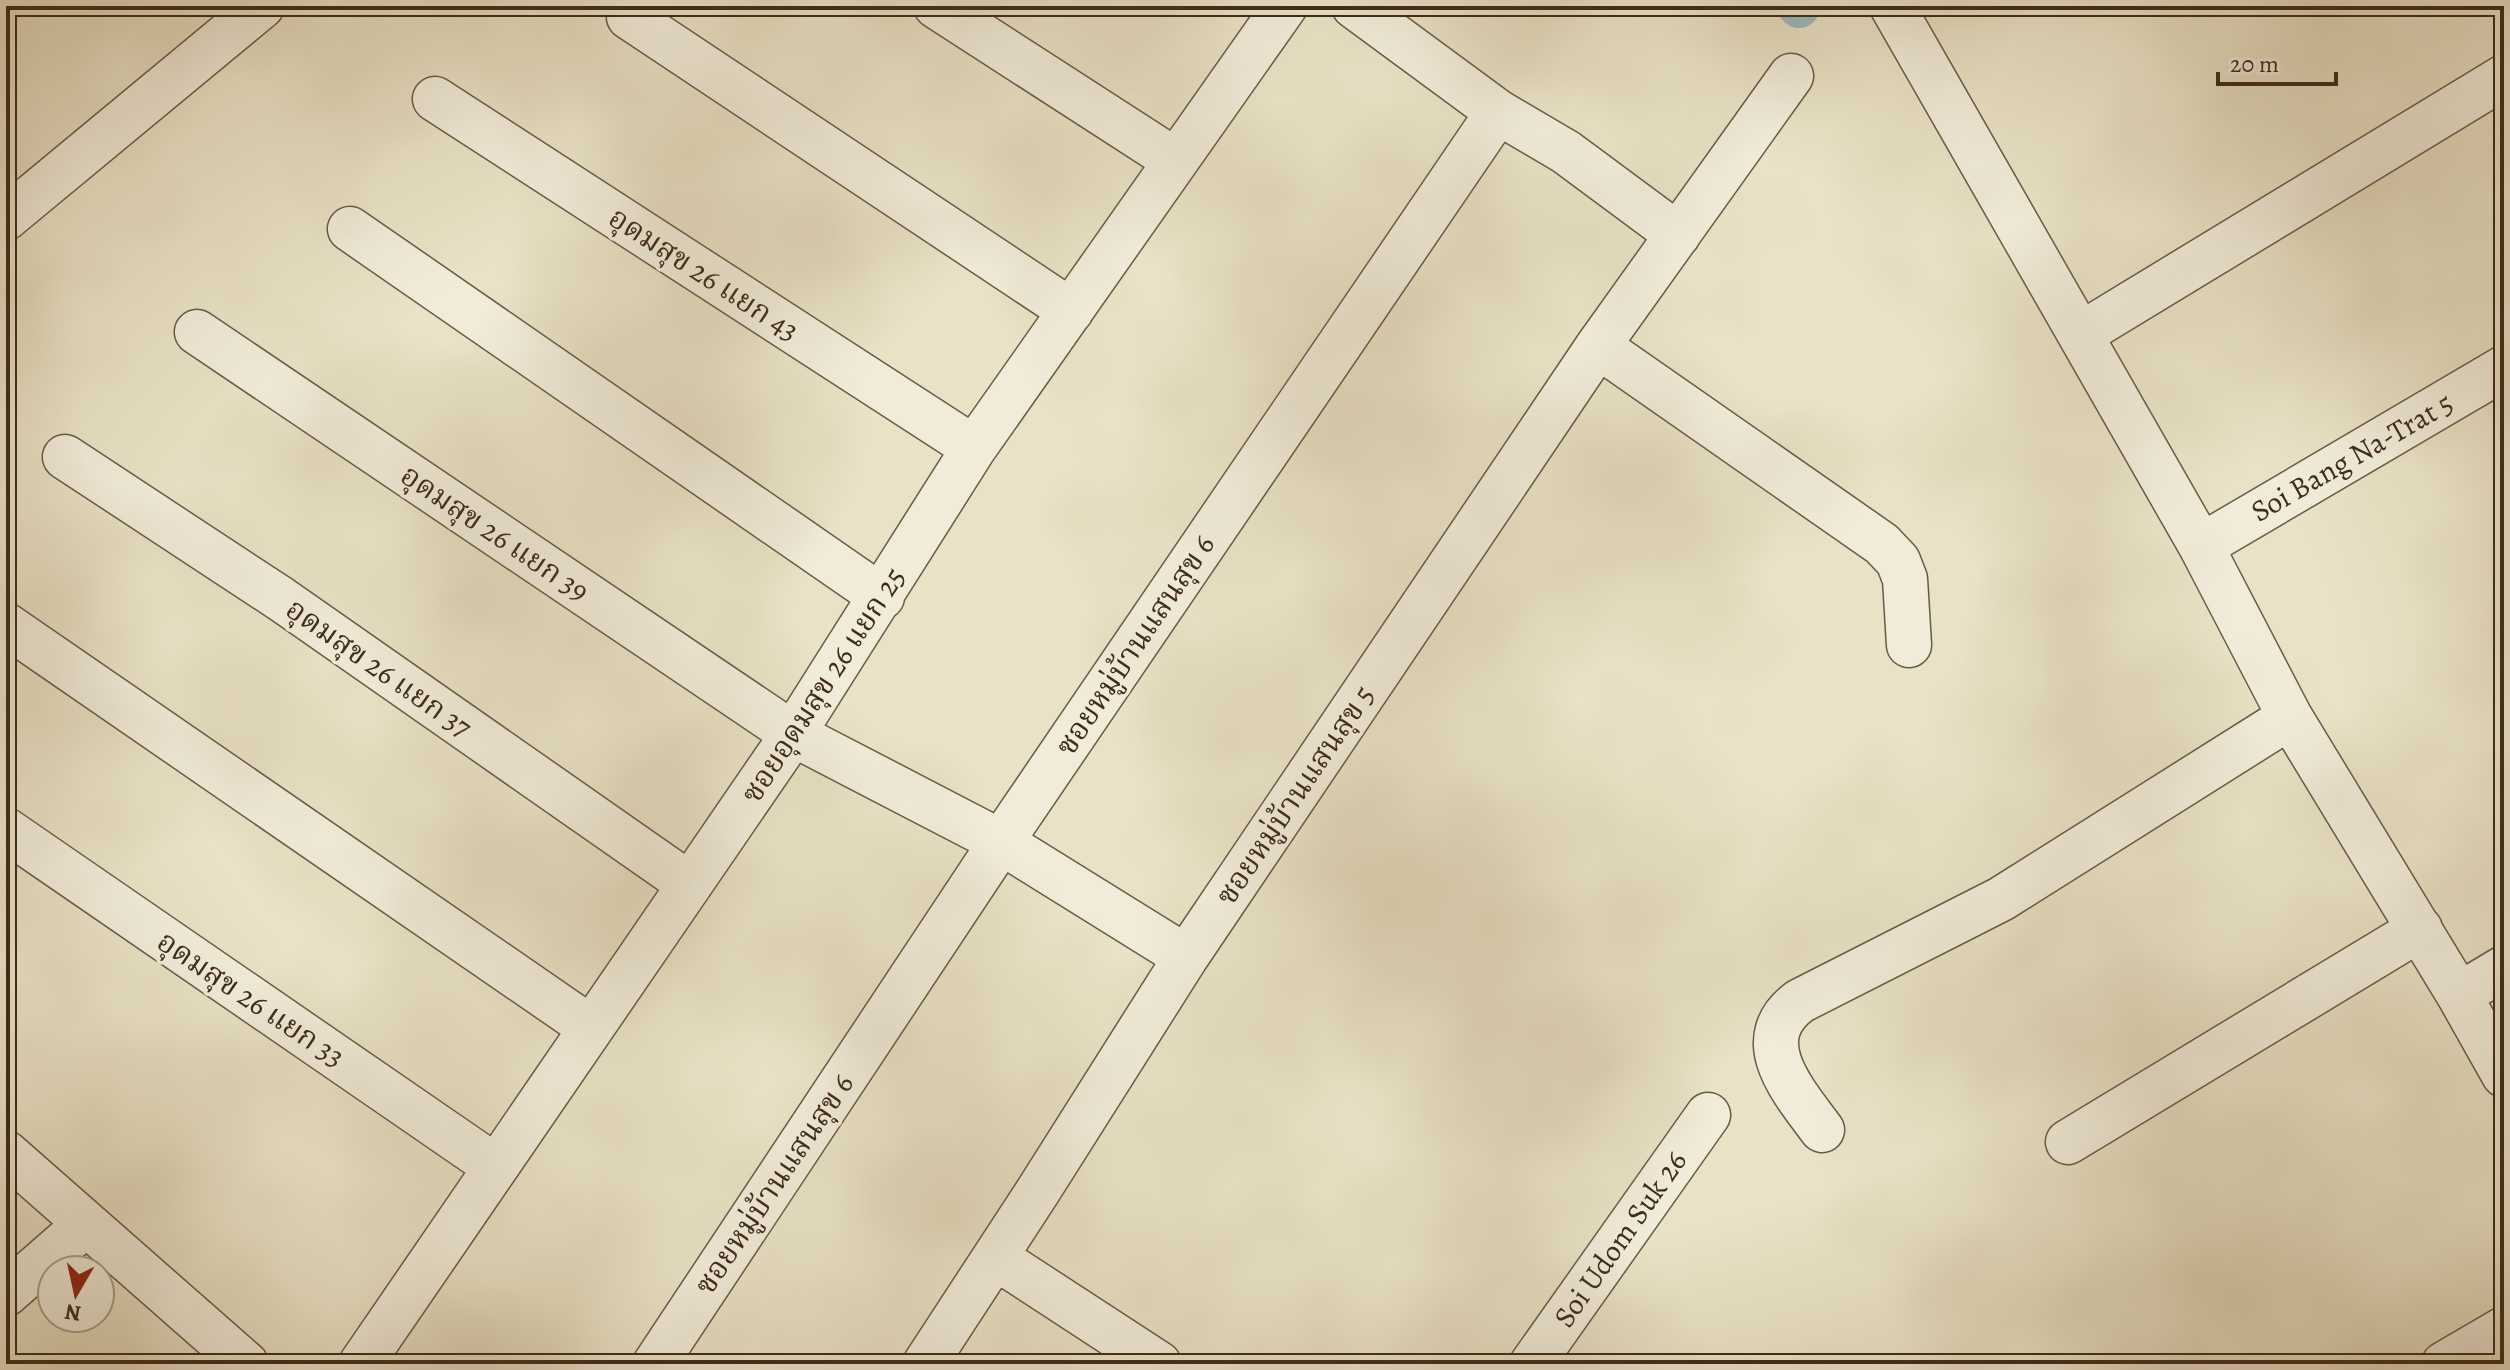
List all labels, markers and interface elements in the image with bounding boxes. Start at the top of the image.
scale bar [2218,36,2336,86]
text: 20 m [2230,48,2279,80]
street label: อุดมสุข 26 แยก 43 [601,197,807,351]
street label: Soi Bang Na-Trat 5 [2243,383,2461,531]
street label: อุดมสุข 26 แยก 39 [393,455,597,611]
street label: ซอยหมู่บ้านแสนสุข 6 [1046,527,1224,763]
street label: ซอยอุดมสุข 26 แยก 25 [732,559,914,811]
street label: อุดมสุข 26 แยก 37 [278,589,480,747]
street label: ซอยหมู่บ้านแสนสุข 5 [1206,677,1384,913]
street label: อุดมสุข 26 แยก 33 [149,921,353,1077]
street label: ซอยหมู่บ้านแสนสุข 6 [685,1066,863,1302]
street label: Soi Udom Suk 26 [1544,1143,1696,1335]
north arrow [36,1254,116,1334]
text: N [63,1297,83,1329]

